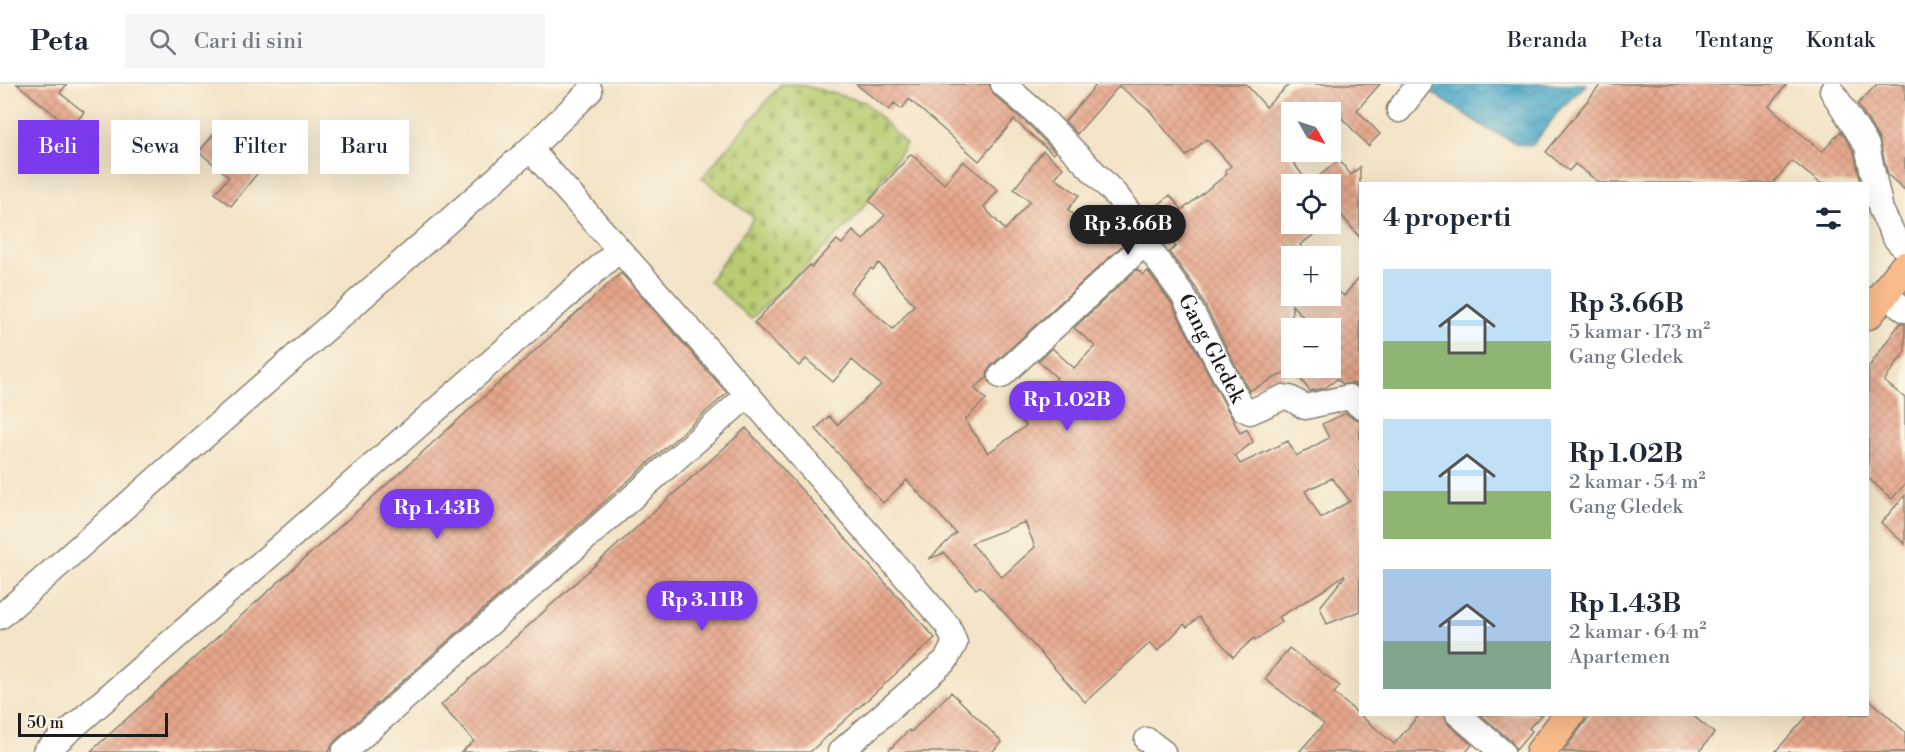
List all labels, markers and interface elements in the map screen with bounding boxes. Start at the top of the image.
search box [125,14,545,68]
text: Peta [30,24,89,59]
icon: search [146,25,179,58]
text: Cari di sini [194,28,303,55]
text: Beranda [1507,28,1587,54]
text: Peta [1620,28,1662,54]
text: Tentang [1695,28,1773,54]
text: Kontak [1806,28,1875,54]
north arrow [1281,102,1341,162]
map controls [1281,102,1341,378]
chip: Beli [18,120,99,174]
chip: Sewa [111,120,200,174]
chip: Filter [212,120,308,174]
chip: Baru [320,120,409,174]
button: locate [1281,174,1341,234]
text: 4 properti [1383,202,1511,234]
icon: filters [1812,202,1845,235]
pin: Rp 3.66B [1066,205,1190,256]
text: Rp 3.66B [1084,212,1172,237]
button: + [1281,246,1341,306]
text: Rp 3.66B [1569,288,1684,320]
street label: Gang Gledek [1172,290,1251,409]
icon: home [1431,293,1503,365]
button: − [1281,318,1341,378]
text: 5 kamar · 173 m² [1569,320,1710,345]
text: Gang Gledek [1569,345,1683,370]
pin: Rp 1.02B [1005,381,1129,432]
text: Rp 1.02B [1023,388,1111,413]
text: Rp 1.02B [1569,438,1683,470]
icon: home [1431,443,1503,515]
text: 2 kamar · 54 m² [1569,470,1706,495]
pin: Rp 1.43B [375,489,499,540]
text: Gang Gledek [1569,495,1683,520]
text: Rp 1.43B [394,496,480,521]
pin: Rp 3.11B [640,581,764,632]
text: Rp 3.11B [660,588,744,613]
text: Rp 1.43B [1569,588,1681,620]
icon: home [1431,593,1503,665]
text: 2 kamar · 64 m² [1569,620,1707,645]
text: Apartemen [1569,645,1670,670]
scale bar [18,710,168,738]
text: 50 m [27,713,64,733]

